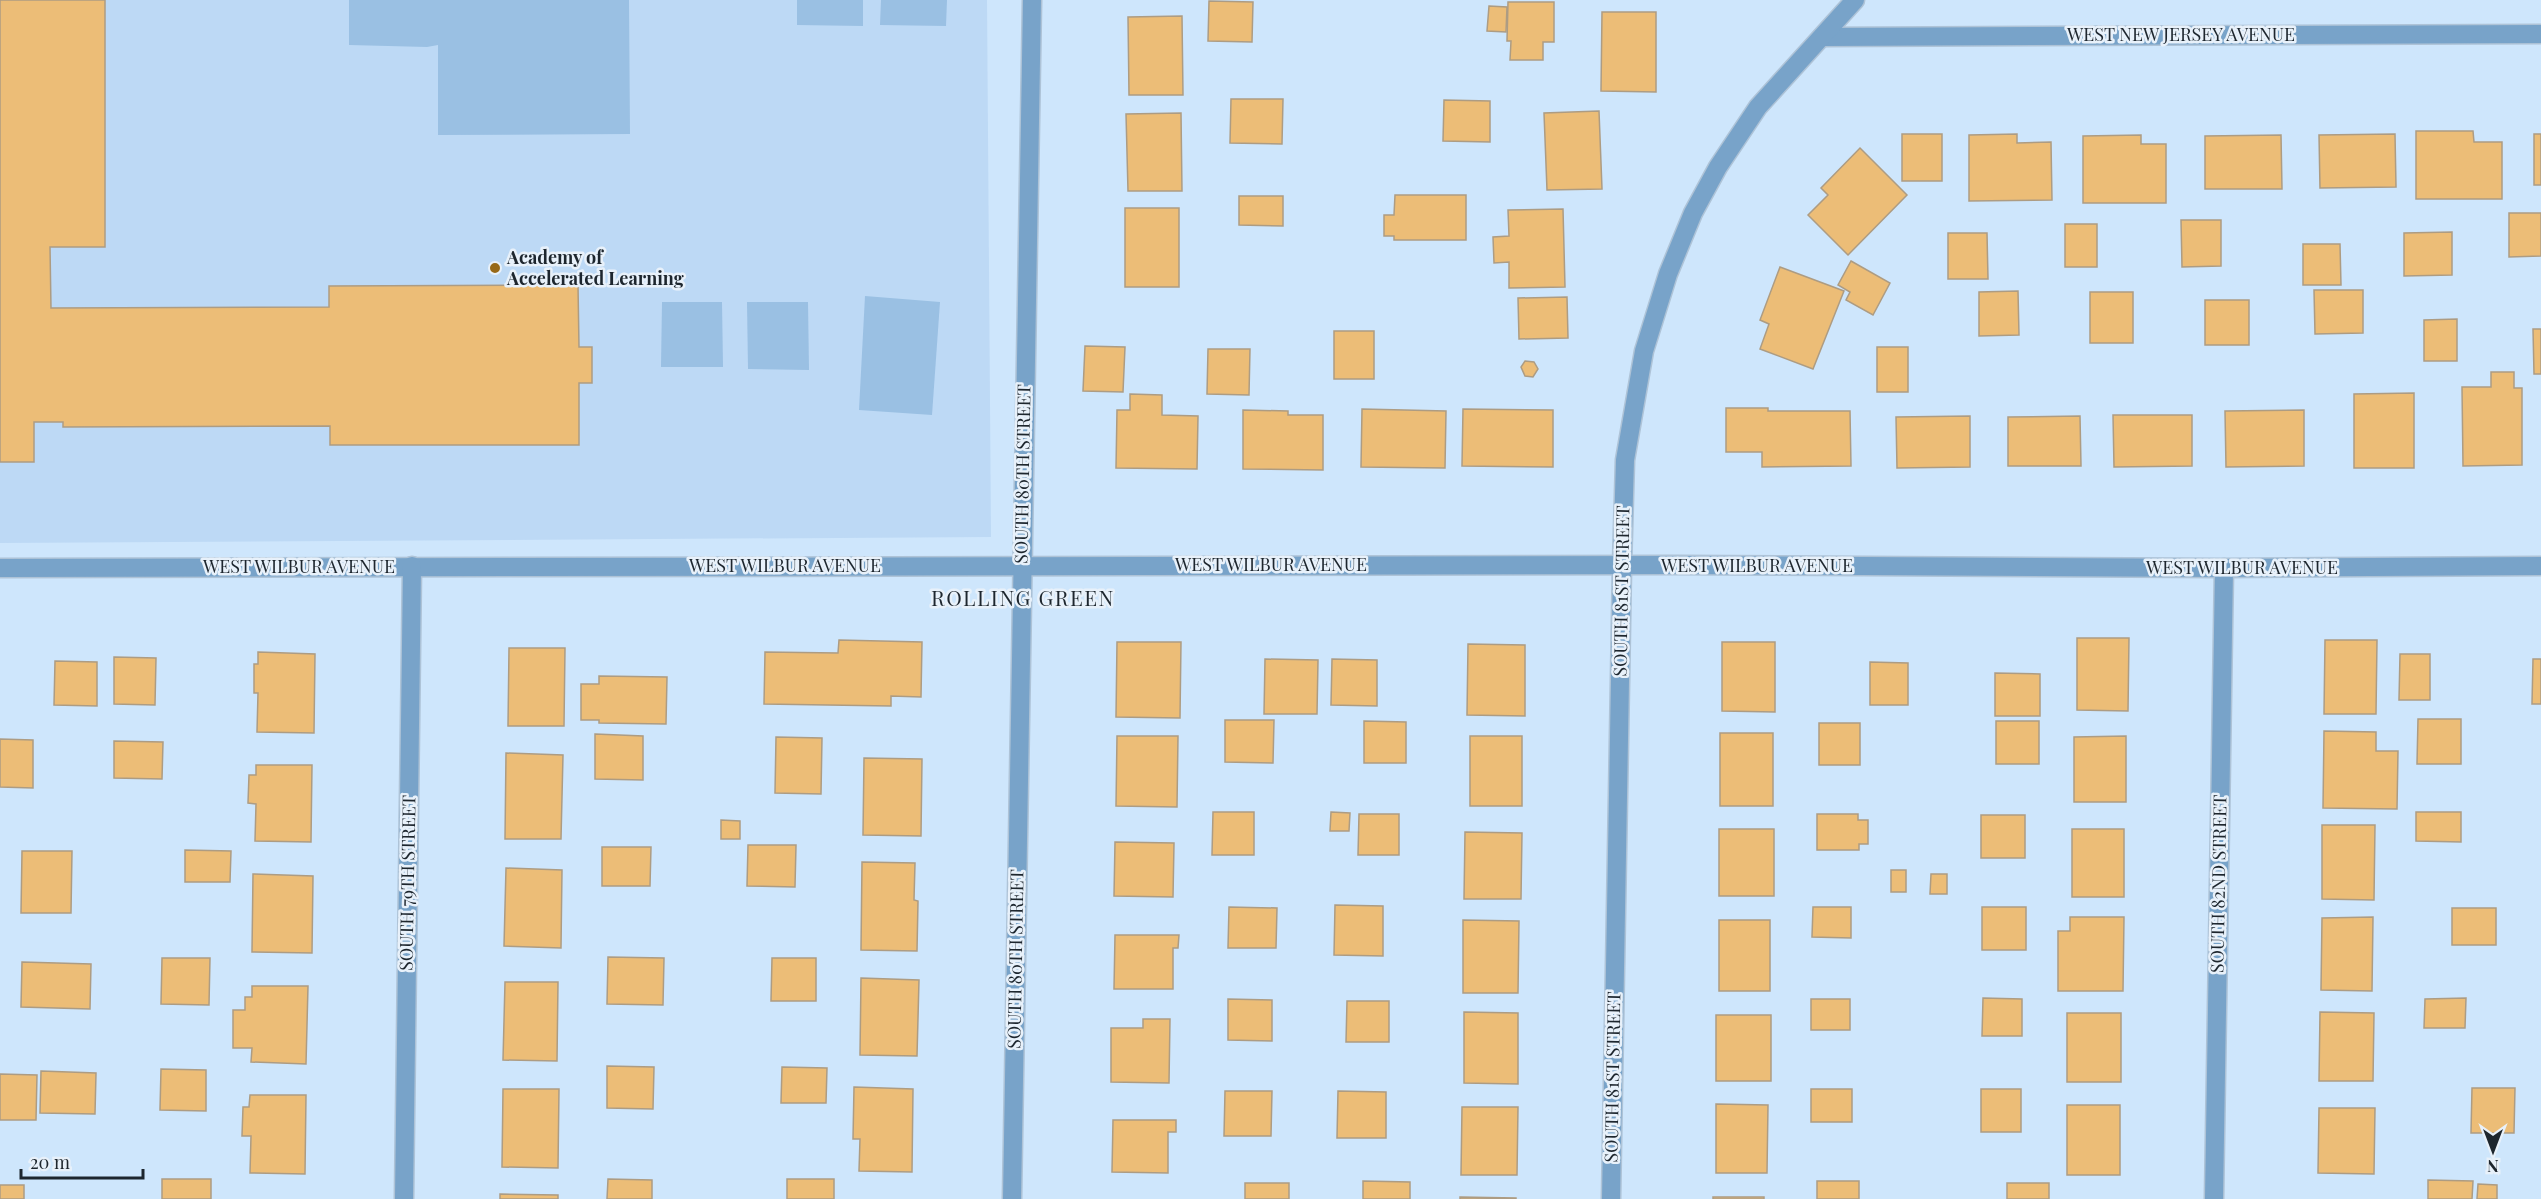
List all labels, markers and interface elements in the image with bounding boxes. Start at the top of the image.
street label: WEST NEW JERSEY AVENUE [2066,22,2295,46]
place label: Academy of Accelerated Learning [506,245,684,290]
marker: Academy of Accelerated Learning [488,261,502,275]
street label: SOUTH 80TH STREET [1008,384,1036,564]
street label: SOUTH 81ST STREET [1608,505,1634,677]
street label: WEST WILBUR AVENUE [1174,552,1367,576]
street label: WEST WILBUR AVENUE [688,553,881,577]
street label: WEST WILBUR AVENUE [1660,553,1853,577]
street label: WEST WILBUR AVENUE [202,554,395,578]
street label: WEST WILBUR AVENUE [2145,555,2338,579]
district label: ROLLING GREEN [931,583,1115,611]
street label: SOUTH 79TH STREET [393,795,421,971]
street label: SOUTH 82ND STREET [2204,795,2232,973]
street label: SOUTH 80TH STREET [1001,869,1029,1049]
street label: SOUTH 81ST STREET [1599,991,1625,1163]
north arrow [2463,1121,2523,1181]
scale bar [21,1142,142,1180]
text: 20 m [30,1150,70,1174]
text: N [2487,1156,2499,1177]

